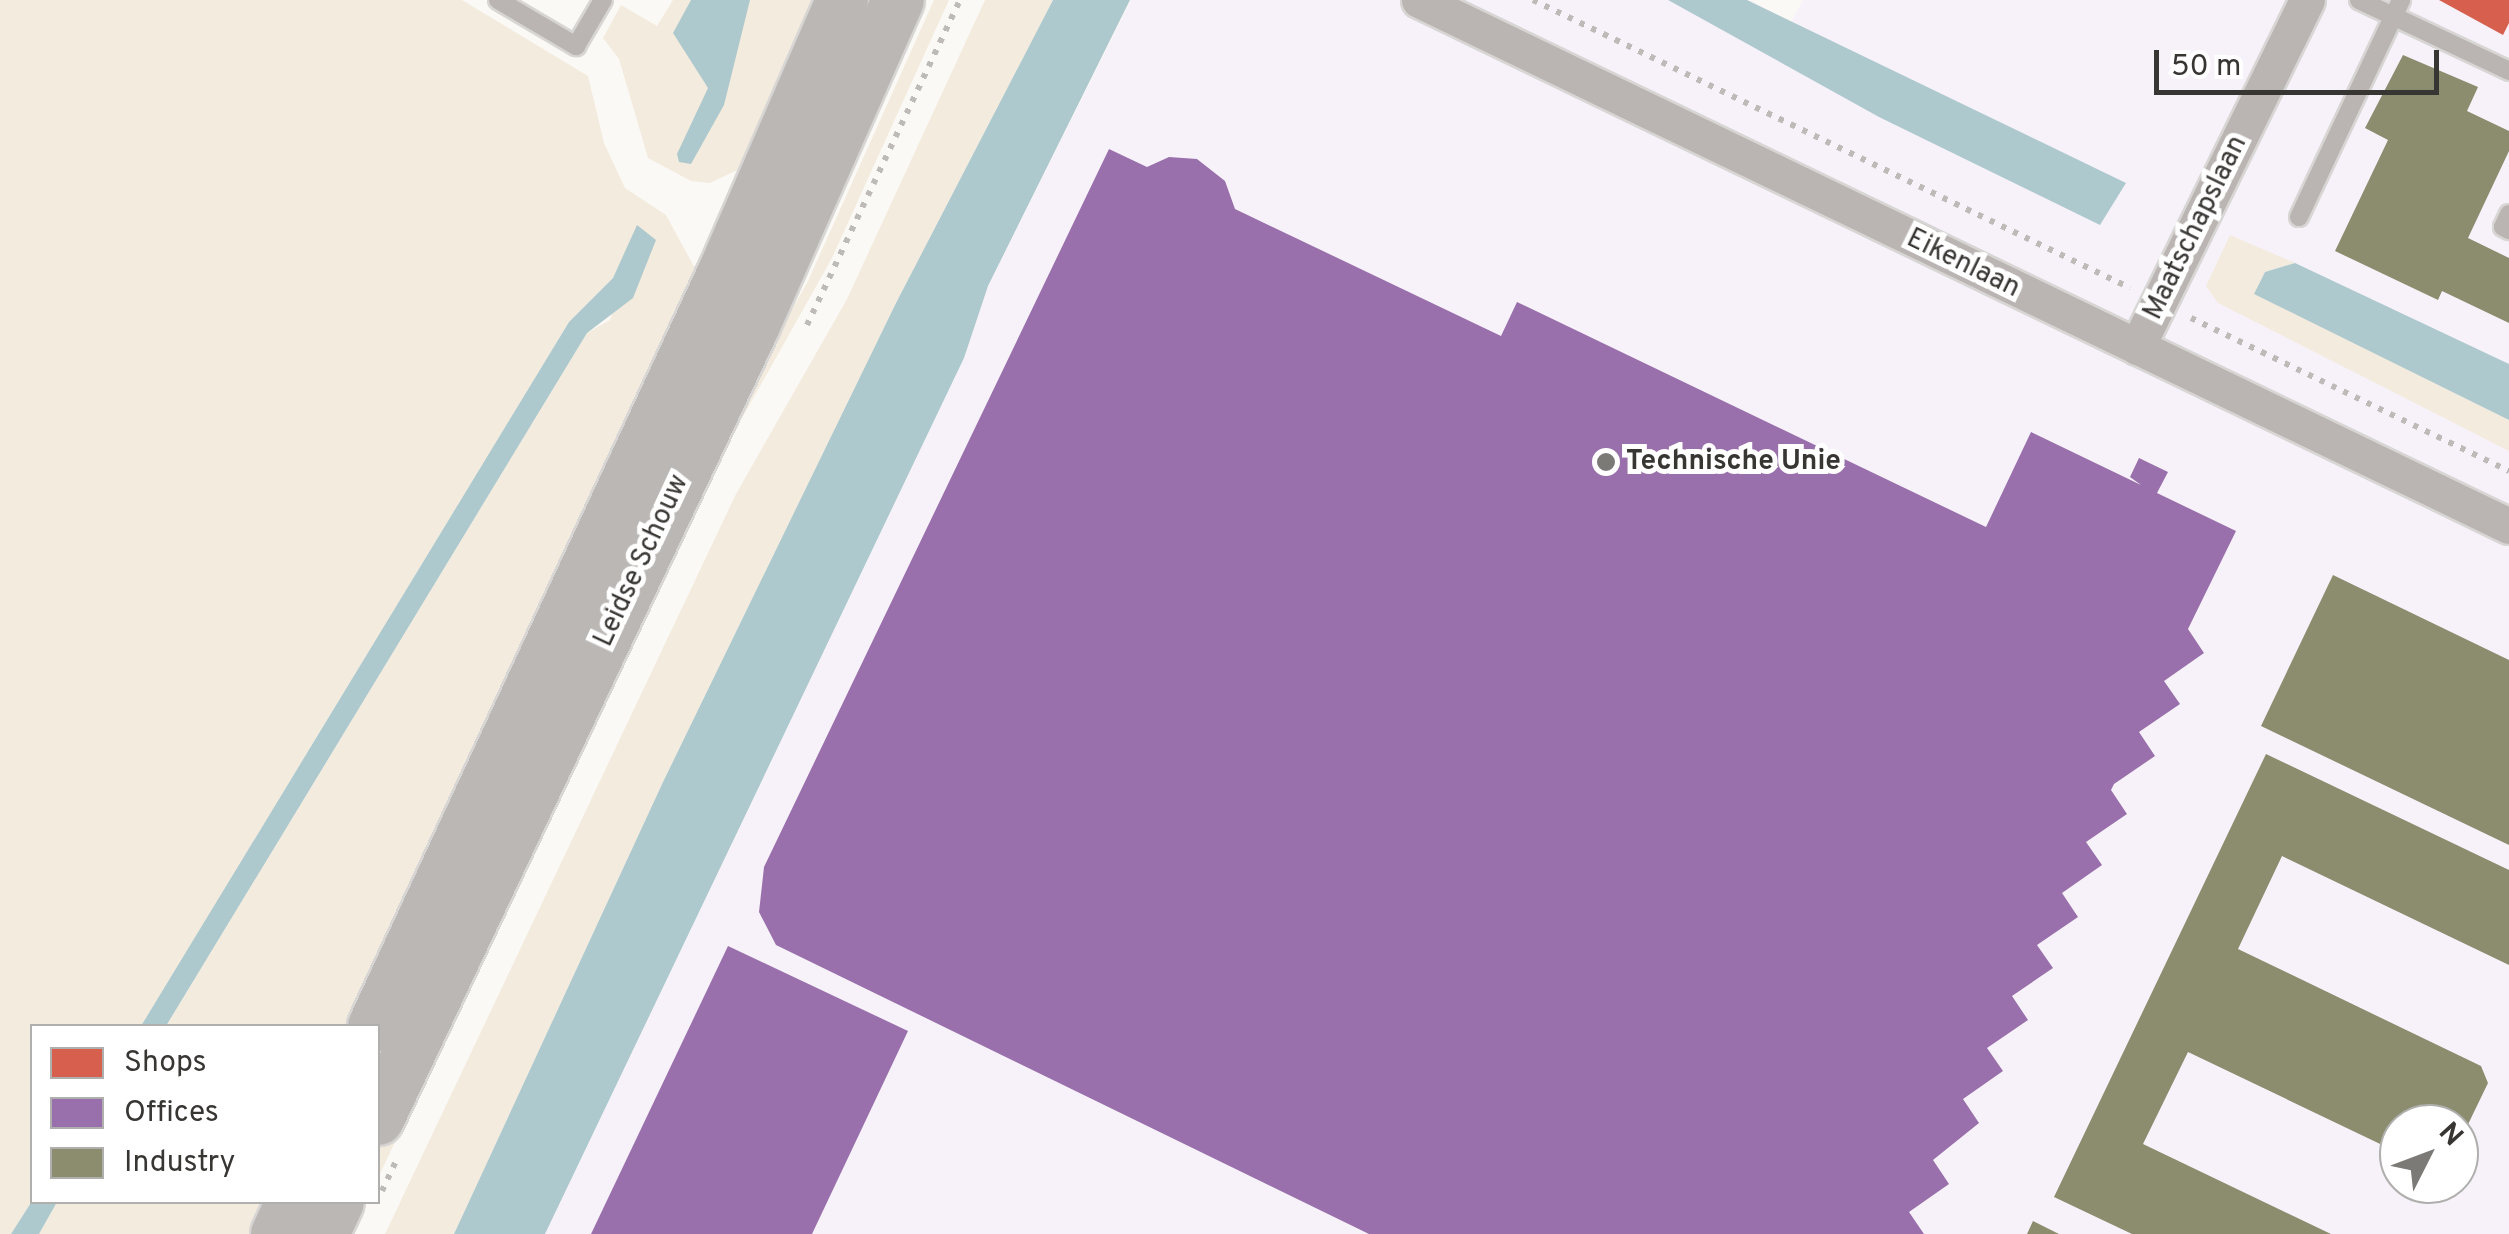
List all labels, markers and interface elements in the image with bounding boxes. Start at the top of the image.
scale bar [2159,30,2444,92]
text: 50 m [2171,49,2241,86]
street label: Maatschapslaan [2137,130,2255,326]
street label: Eikenlaan [1901,222,2025,306]
place label: Technische Unie [1626,445,1841,479]
marker: Technische Unie [1595,451,1617,473]
street label: Leidse Schouw [587,470,697,652]
legend [30,1024,380,1204]
text: Shops [124,1045,207,1082]
text: Offices [124,1095,219,1132]
north arrow [2379,1104,2479,1204]
text: N [2430,1116,2470,1155]
text: Industry [124,1145,235,1182]

